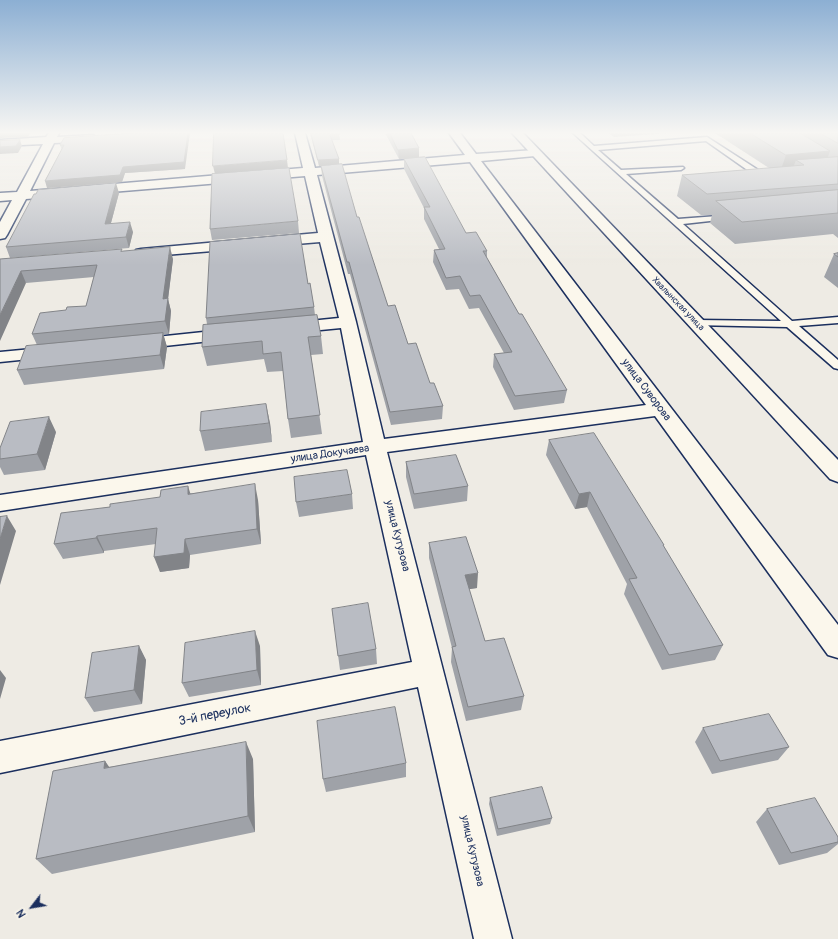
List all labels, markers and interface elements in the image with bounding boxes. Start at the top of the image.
street label: Хвалынская улица [650,275,706,333]
street label: улица Суворова [618,356,674,424]
street label: улица Докучаева [290,442,370,466]
street label: улица Кутузова [382,499,412,573]
street label: 3-й переулок [177,700,253,730]
street label: улица Кутузова [457,814,487,888]
north arrow [12,887,52,927]
text: N [14,907,29,920]

